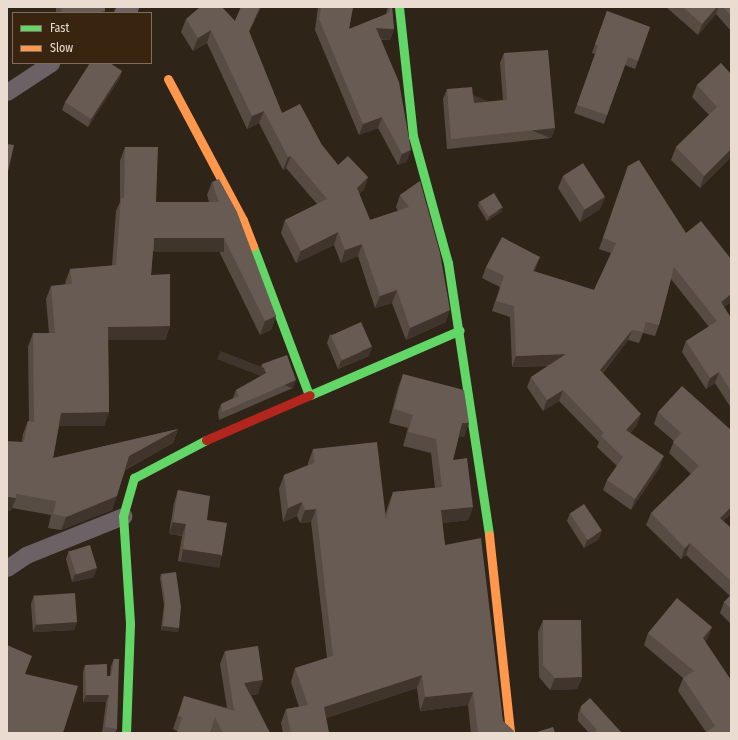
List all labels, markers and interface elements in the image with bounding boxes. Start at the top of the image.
legend [12,12,152,64]
text: Fast [50,21,69,35]
text: Slow [50,41,73,55]

